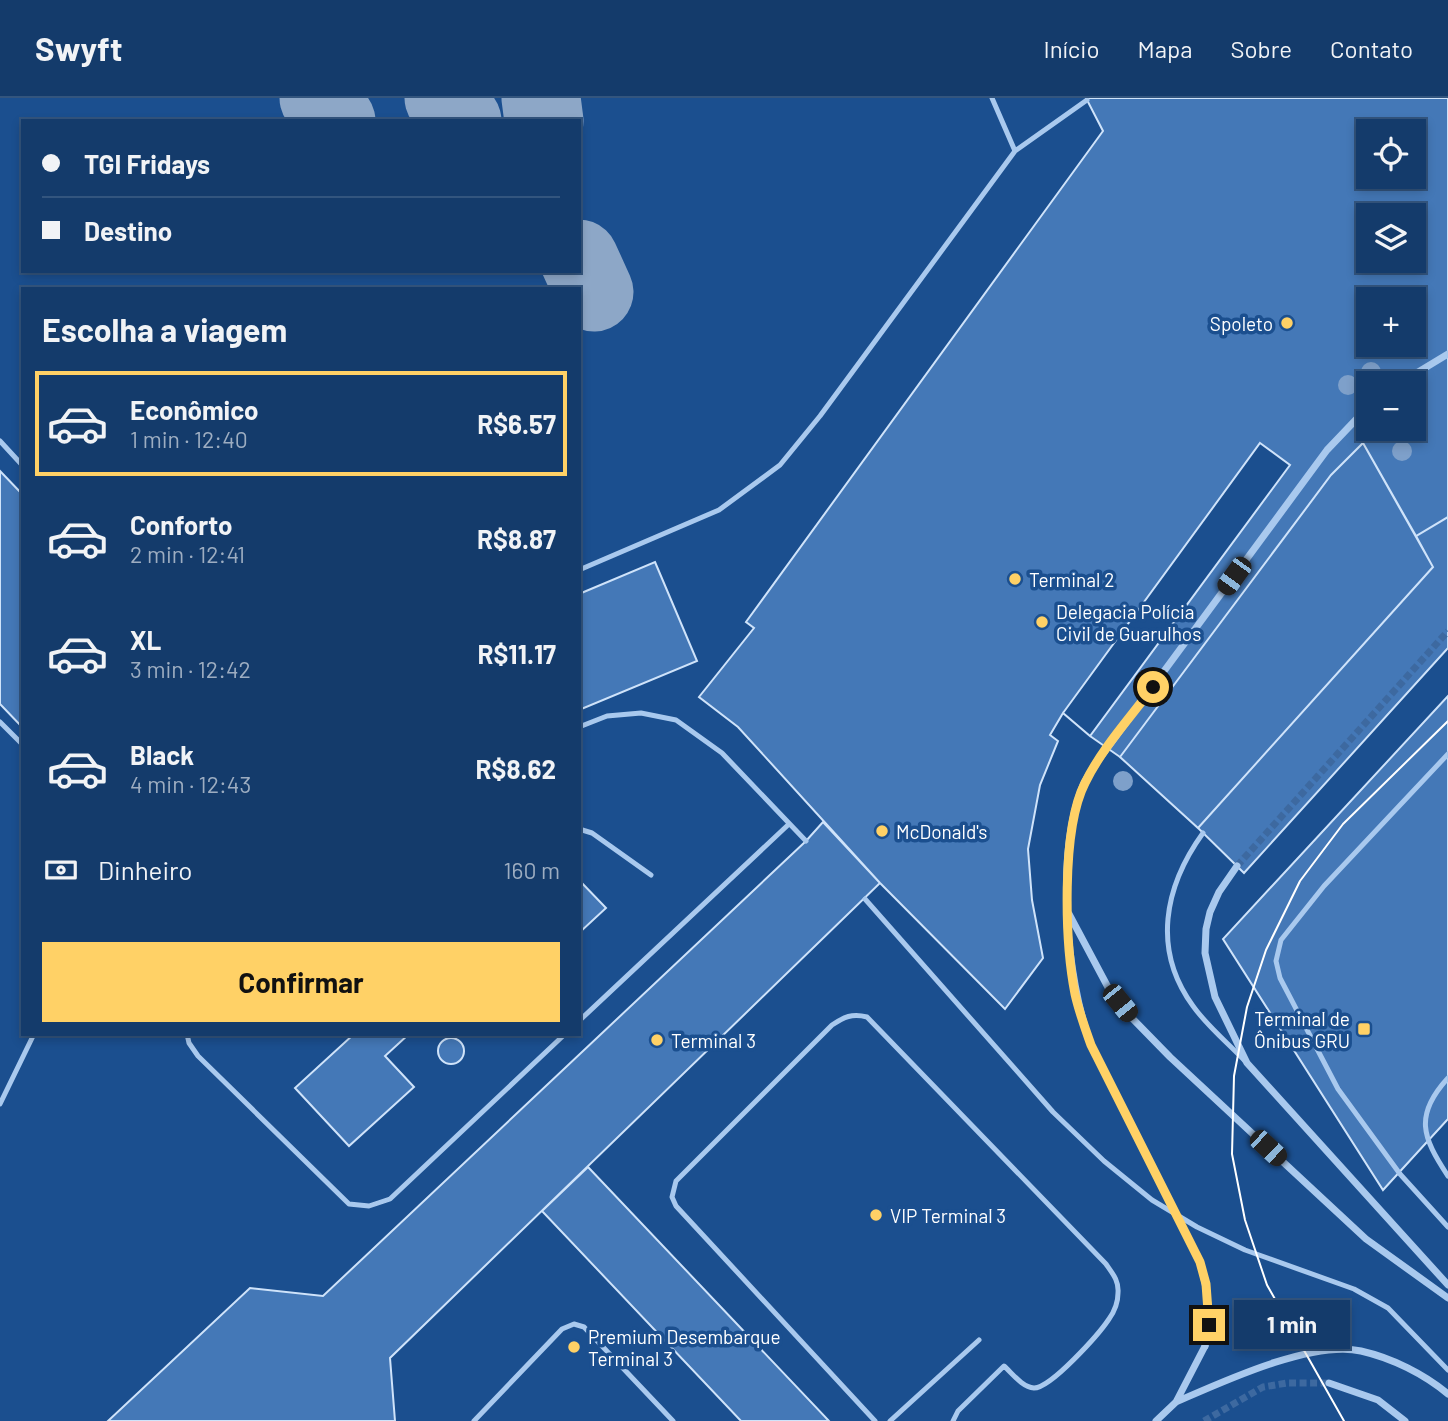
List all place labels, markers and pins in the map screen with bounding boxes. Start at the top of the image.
place label: Spoleto [1210,312,1273,335]
marker: Spoleto [1279,315,1295,331]
place label: Terminal 2 [1029,568,1114,591]
marker: Terminal 2 [1007,571,1023,587]
place label: Delegacia Polícia Civil de Guarulhos [1056,600,1201,645]
marker: Delegacia Polícia Civil de Guarulhos [1034,614,1050,630]
place label: McDonald's [896,820,987,843]
marker: McDonald's [874,823,890,839]
place label: Terminal de Ônibus GRU [1254,1007,1350,1052]
marker: Terminal de Ônibus GRU [1356,1021,1372,1037]
place label: Terminal 3 [671,1029,756,1052]
marker: Terminal 3 [649,1032,665,1048]
place label: VIP Terminal 3 [890,1204,1006,1227]
marker: VIP Terminal 3 [868,1207,884,1223]
place label: Premium Desembarque Terminal 3 [588,1325,781,1370]
marker: Premium Desembarque Terminal 3 [566,1339,582,1355]

